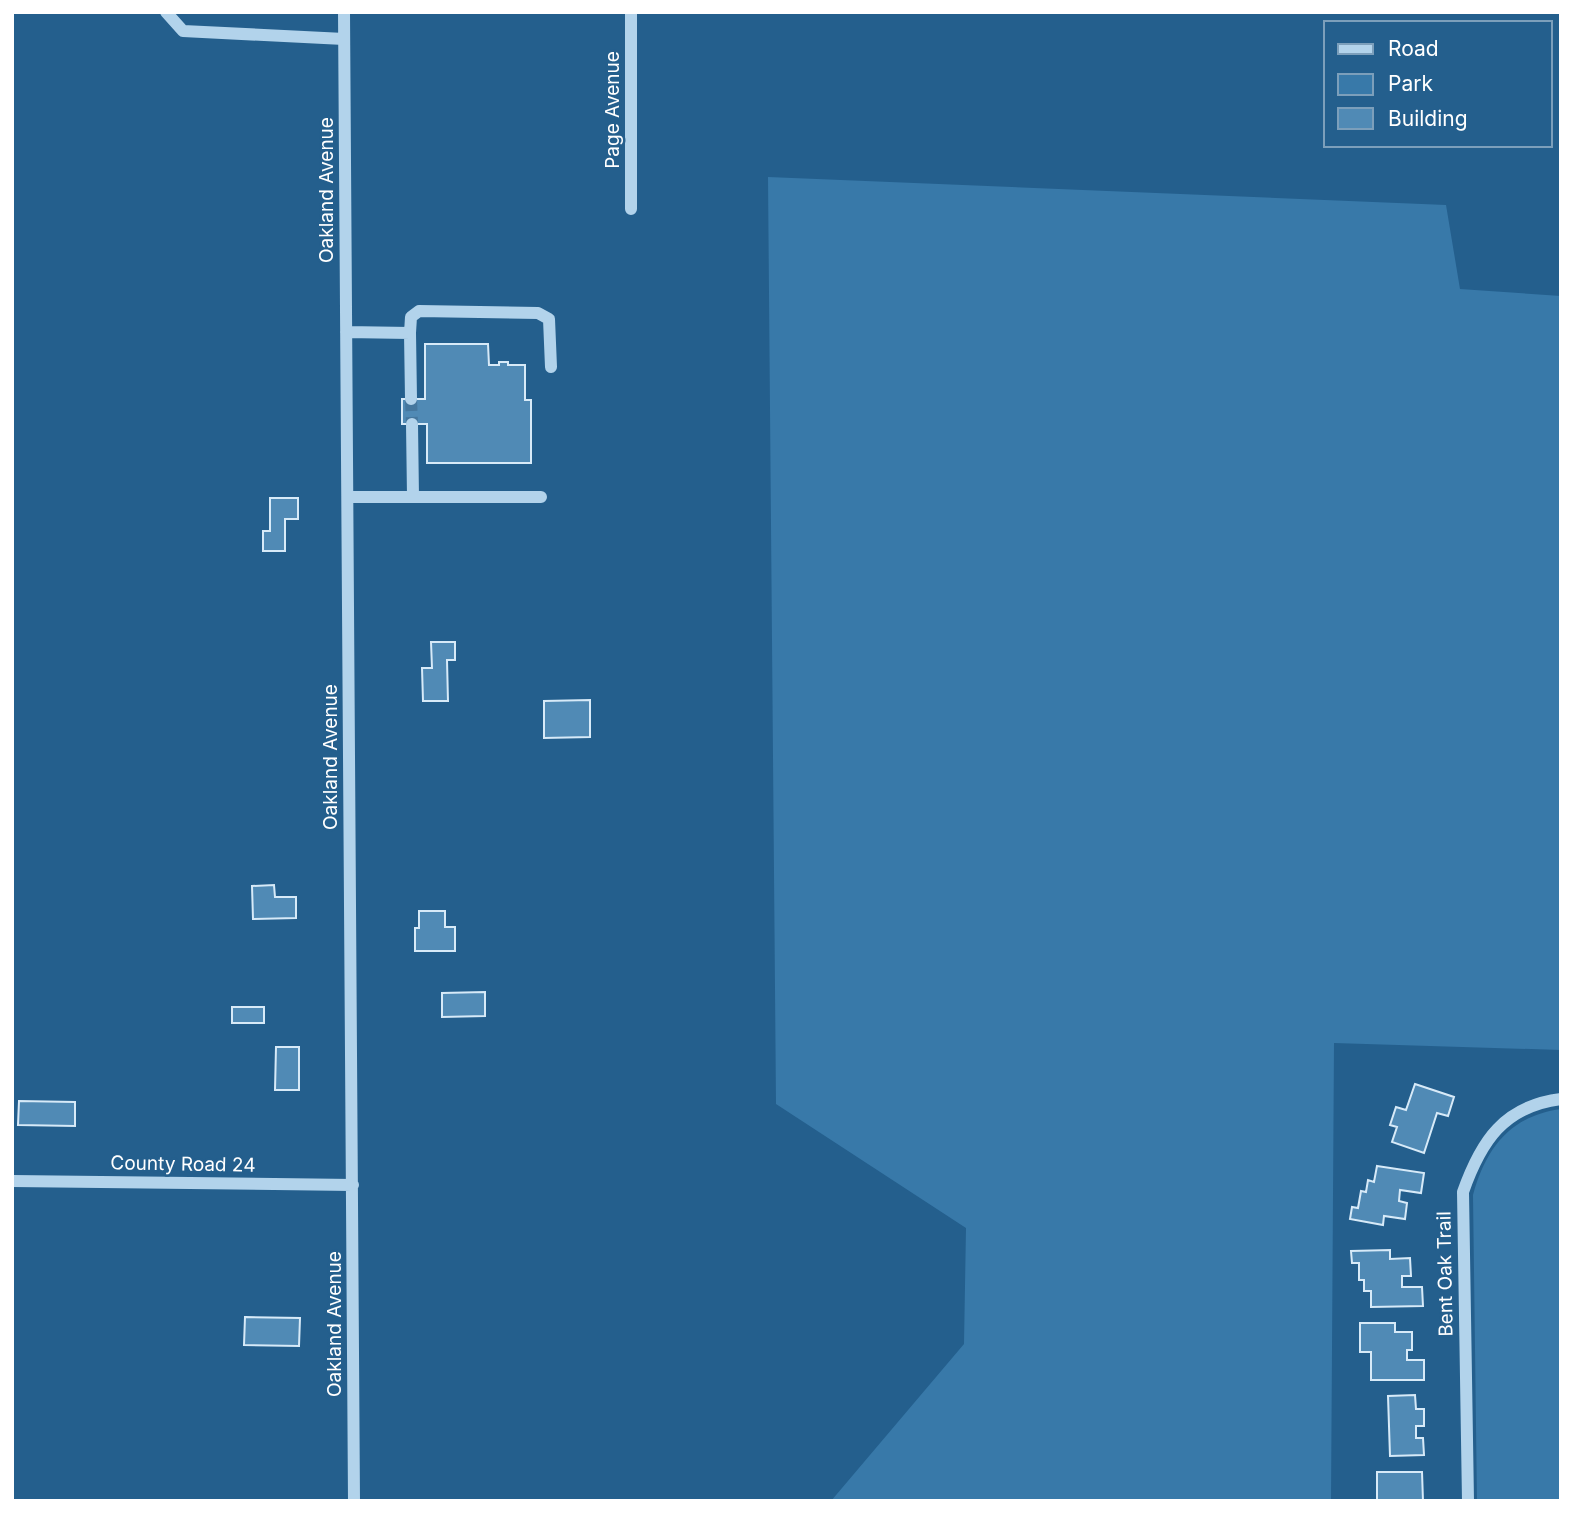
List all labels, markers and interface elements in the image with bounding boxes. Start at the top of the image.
legend [1324,21,1552,147]
text: Road [1388,36,1439,61]
street label: Page Avenue [601,51,624,169]
text: Park [1388,71,1433,96]
text: Building [1388,106,1468,131]
street label: Oakland Avenue [315,117,338,263]
street label: Oakland Avenue [319,684,342,830]
street label: County Road 24 [110,1151,256,1177]
street label: Bent Oak Trail [1432,1211,1458,1337]
street label: Oakland Avenue [323,1251,346,1397]

